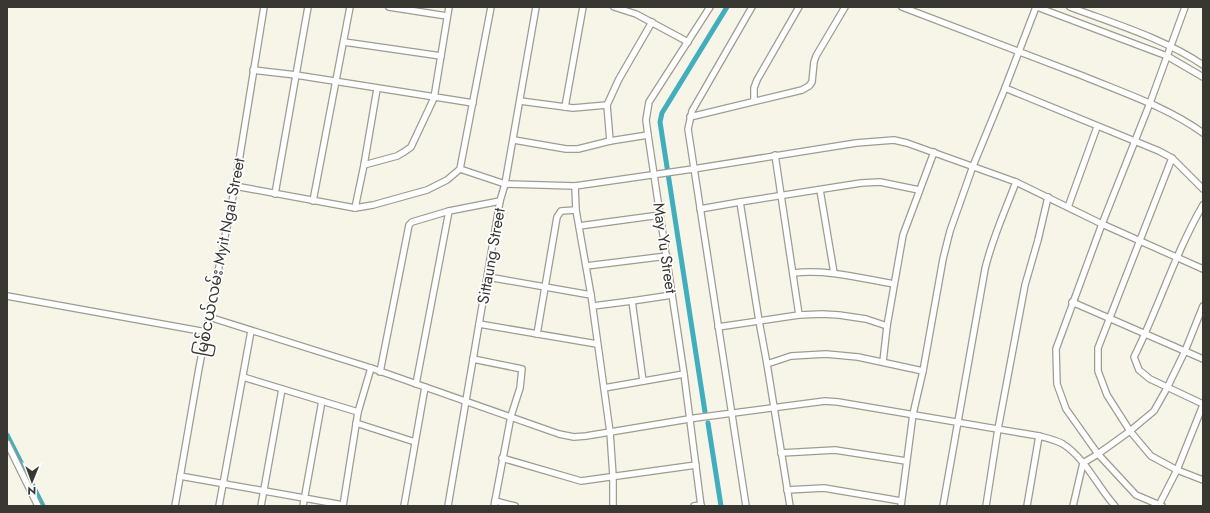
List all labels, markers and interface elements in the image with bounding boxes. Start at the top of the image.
street label: မြစ်ငယ်လမ်း Myit Ngal Street [189,156,253,358]
street label: May Yu Street [647,201,683,295]
street label: Sittaung Street [471,206,511,306]
north arrow [12,461,52,501]
text: N [27,483,36,499]

